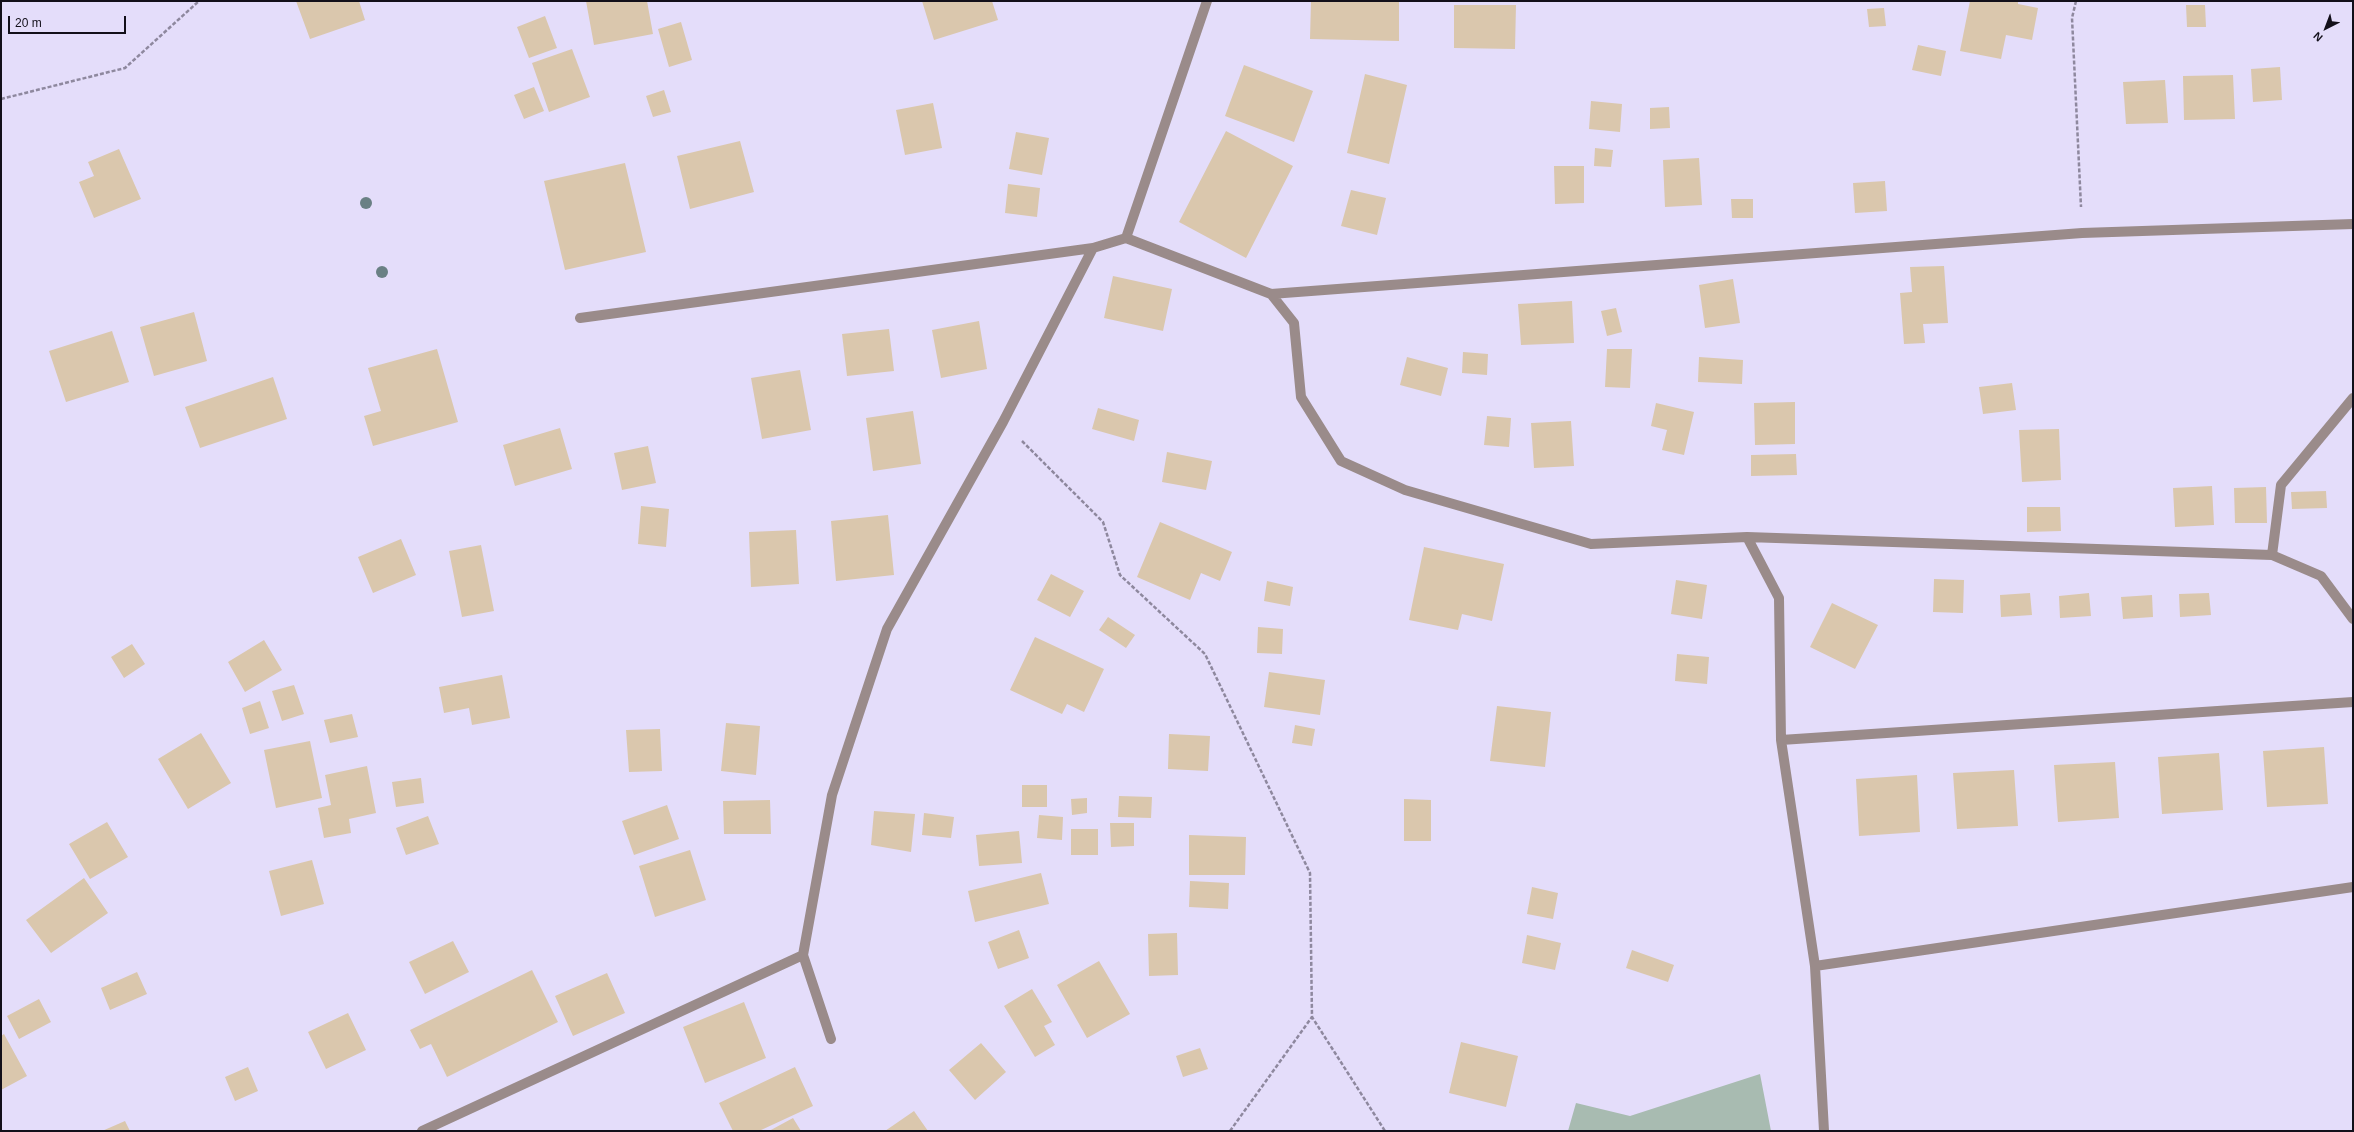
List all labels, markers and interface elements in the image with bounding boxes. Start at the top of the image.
scale bar [10,8,128,34]
north arrow [2306,8,2346,48]
text: 20 m [15,16,42,30]
text: N [2311,30,2325,44]

